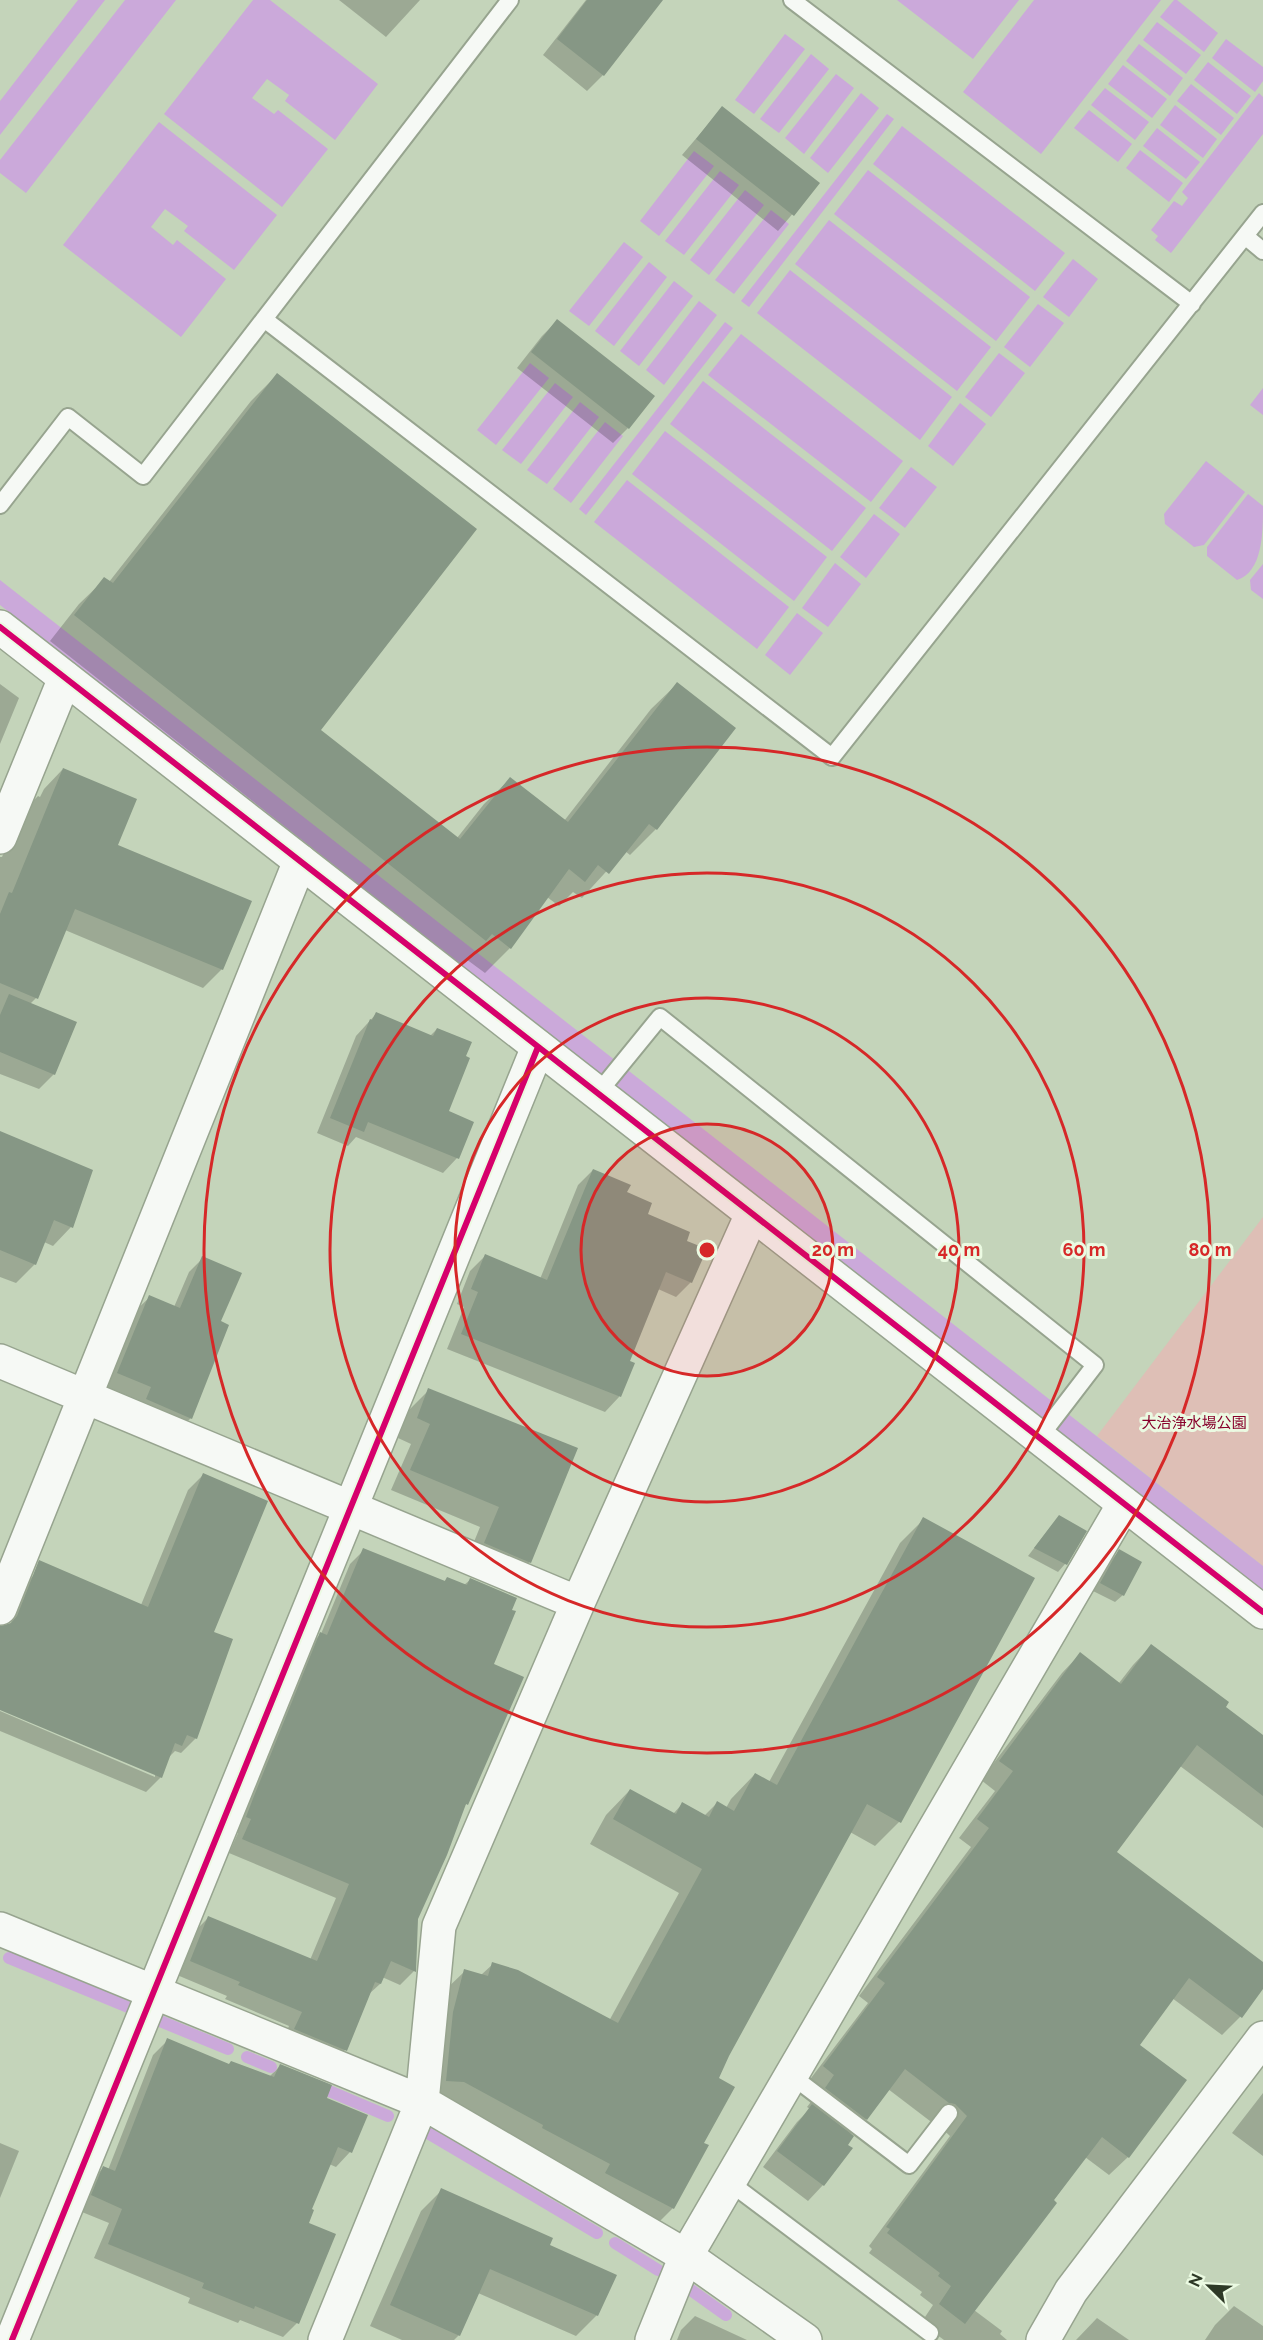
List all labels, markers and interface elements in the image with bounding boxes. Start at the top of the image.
text: 20 m [812,1239,854,1260]
text: 40 m [938,1239,980,1260]
text: 60 m [1062,1239,1106,1260]
text: 80 m [1188,1239,1232,1260]
centre of rings [697,1240,717,1260]
park label: 大治浄水場公園 [1141,1414,1247,1432]
north arrow [1179,2256,1239,2316]
text: N [1185,2271,1207,2290]

